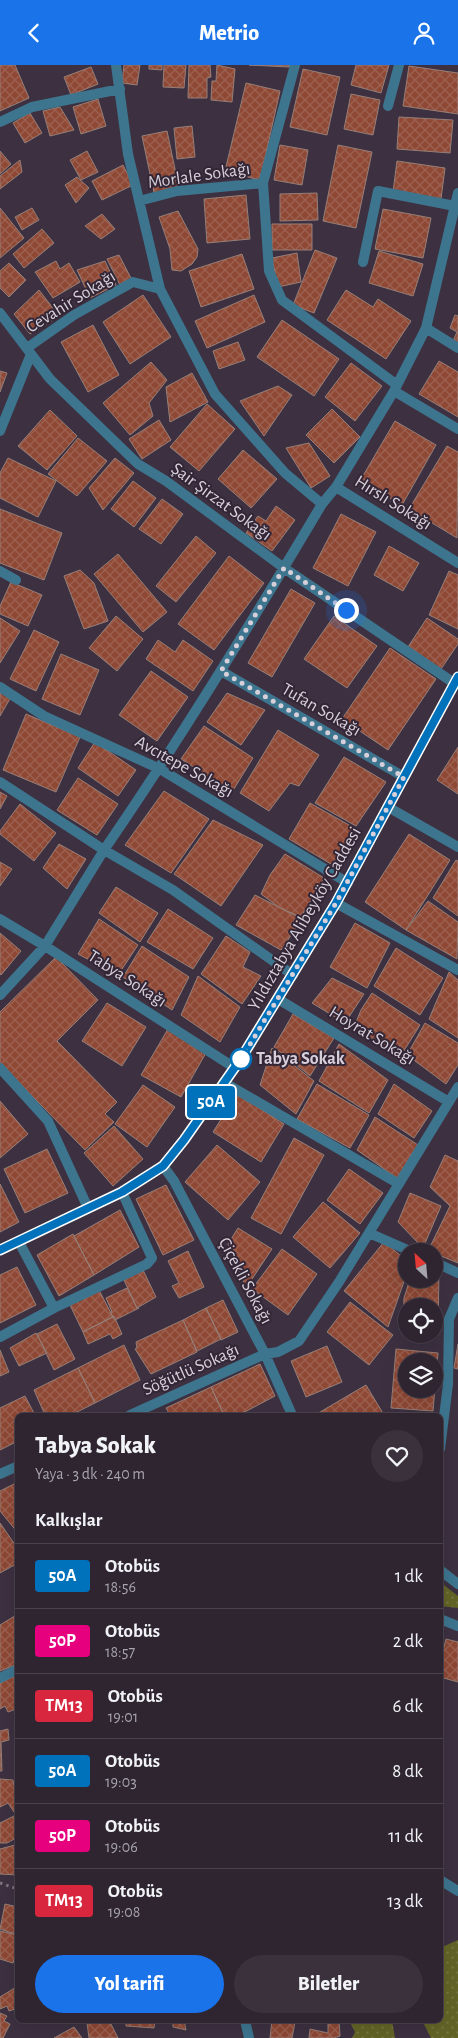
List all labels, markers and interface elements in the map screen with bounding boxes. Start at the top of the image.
icon: back [20,19,48,47]
icon: person [410,19,438,47]
text: Metrio [199,22,259,44]
street label: Morlale Sokağı [147,160,251,192]
street label: Cevahir Sokağı [23,267,119,337]
street label: Şair Şirzat Sokağı [168,460,274,544]
street label: Hırslı Sokağı [351,472,435,534]
your location [334,598,359,623]
street label: Tufan Sokağı [278,680,364,740]
street label: Avcıtepe Sokağı [132,733,236,801]
street label: Yıldıztabya Alibeyköy Caddesi [245,824,365,1014]
street label: Tabya Sokağı [84,947,170,1011]
street label: Hoyrat Sokağı [326,1003,418,1069]
marker: Tabya Sokak [230,1048,252,1070]
place label: Tabya Sokak [256,1050,345,1068]
line badge: 50A [182,1086,240,1118]
text: 50A [197,1093,225,1111]
street label: Çiçekli Sokağı [215,1235,275,1327]
north arrow [398,1243,442,1287]
map controls [398,1243,443,1398]
button: locate [398,1298,443,1343]
street label: Söğütlü Sokağı [140,1341,242,1399]
button: layers [398,1353,443,1398]
button: heart [371,1430,423,1482]
text: Tabya Sokak [35,1434,156,1458]
text: Yaya · 3 dk · 240 m [35,1466,145,1482]
text: Kalkışlar [35,1511,102,1530]
text: Otobüs [105,1557,160,1576]
text: 50A [49,1567,76,1585]
text: 1 dk [395,1567,423,1586]
text: 18:56 [105,1579,136,1595]
text: Otobüs [105,1622,160,1641]
text: 50P [49,1632,76,1650]
text: 2 dk [393,1632,423,1651]
text: 18:57 [105,1644,135,1660]
text: Otobüs [108,1687,163,1706]
text: TM13 [45,1697,83,1715]
text: 6 dk [392,1697,423,1716]
text: 19:01 [108,1709,138,1725]
text: Otobüs [105,1752,160,1771]
text: 50A [49,1762,76,1780]
text: 8 dk [392,1762,423,1781]
text: 19:03 [105,1774,137,1790]
text: Otobüs [105,1817,160,1836]
text: 50P [49,1827,76,1845]
text: 11 dk [388,1827,423,1846]
text: 19:06 [105,1839,138,1855]
text: Otobüs [108,1882,163,1901]
text: TM13 [45,1892,83,1910]
text: 13 dk [387,1892,423,1911]
text: 19:08 [108,1904,140,1920]
button: Yol tarifi [35,1955,224,2013]
button: Biletler [234,1955,423,2013]

